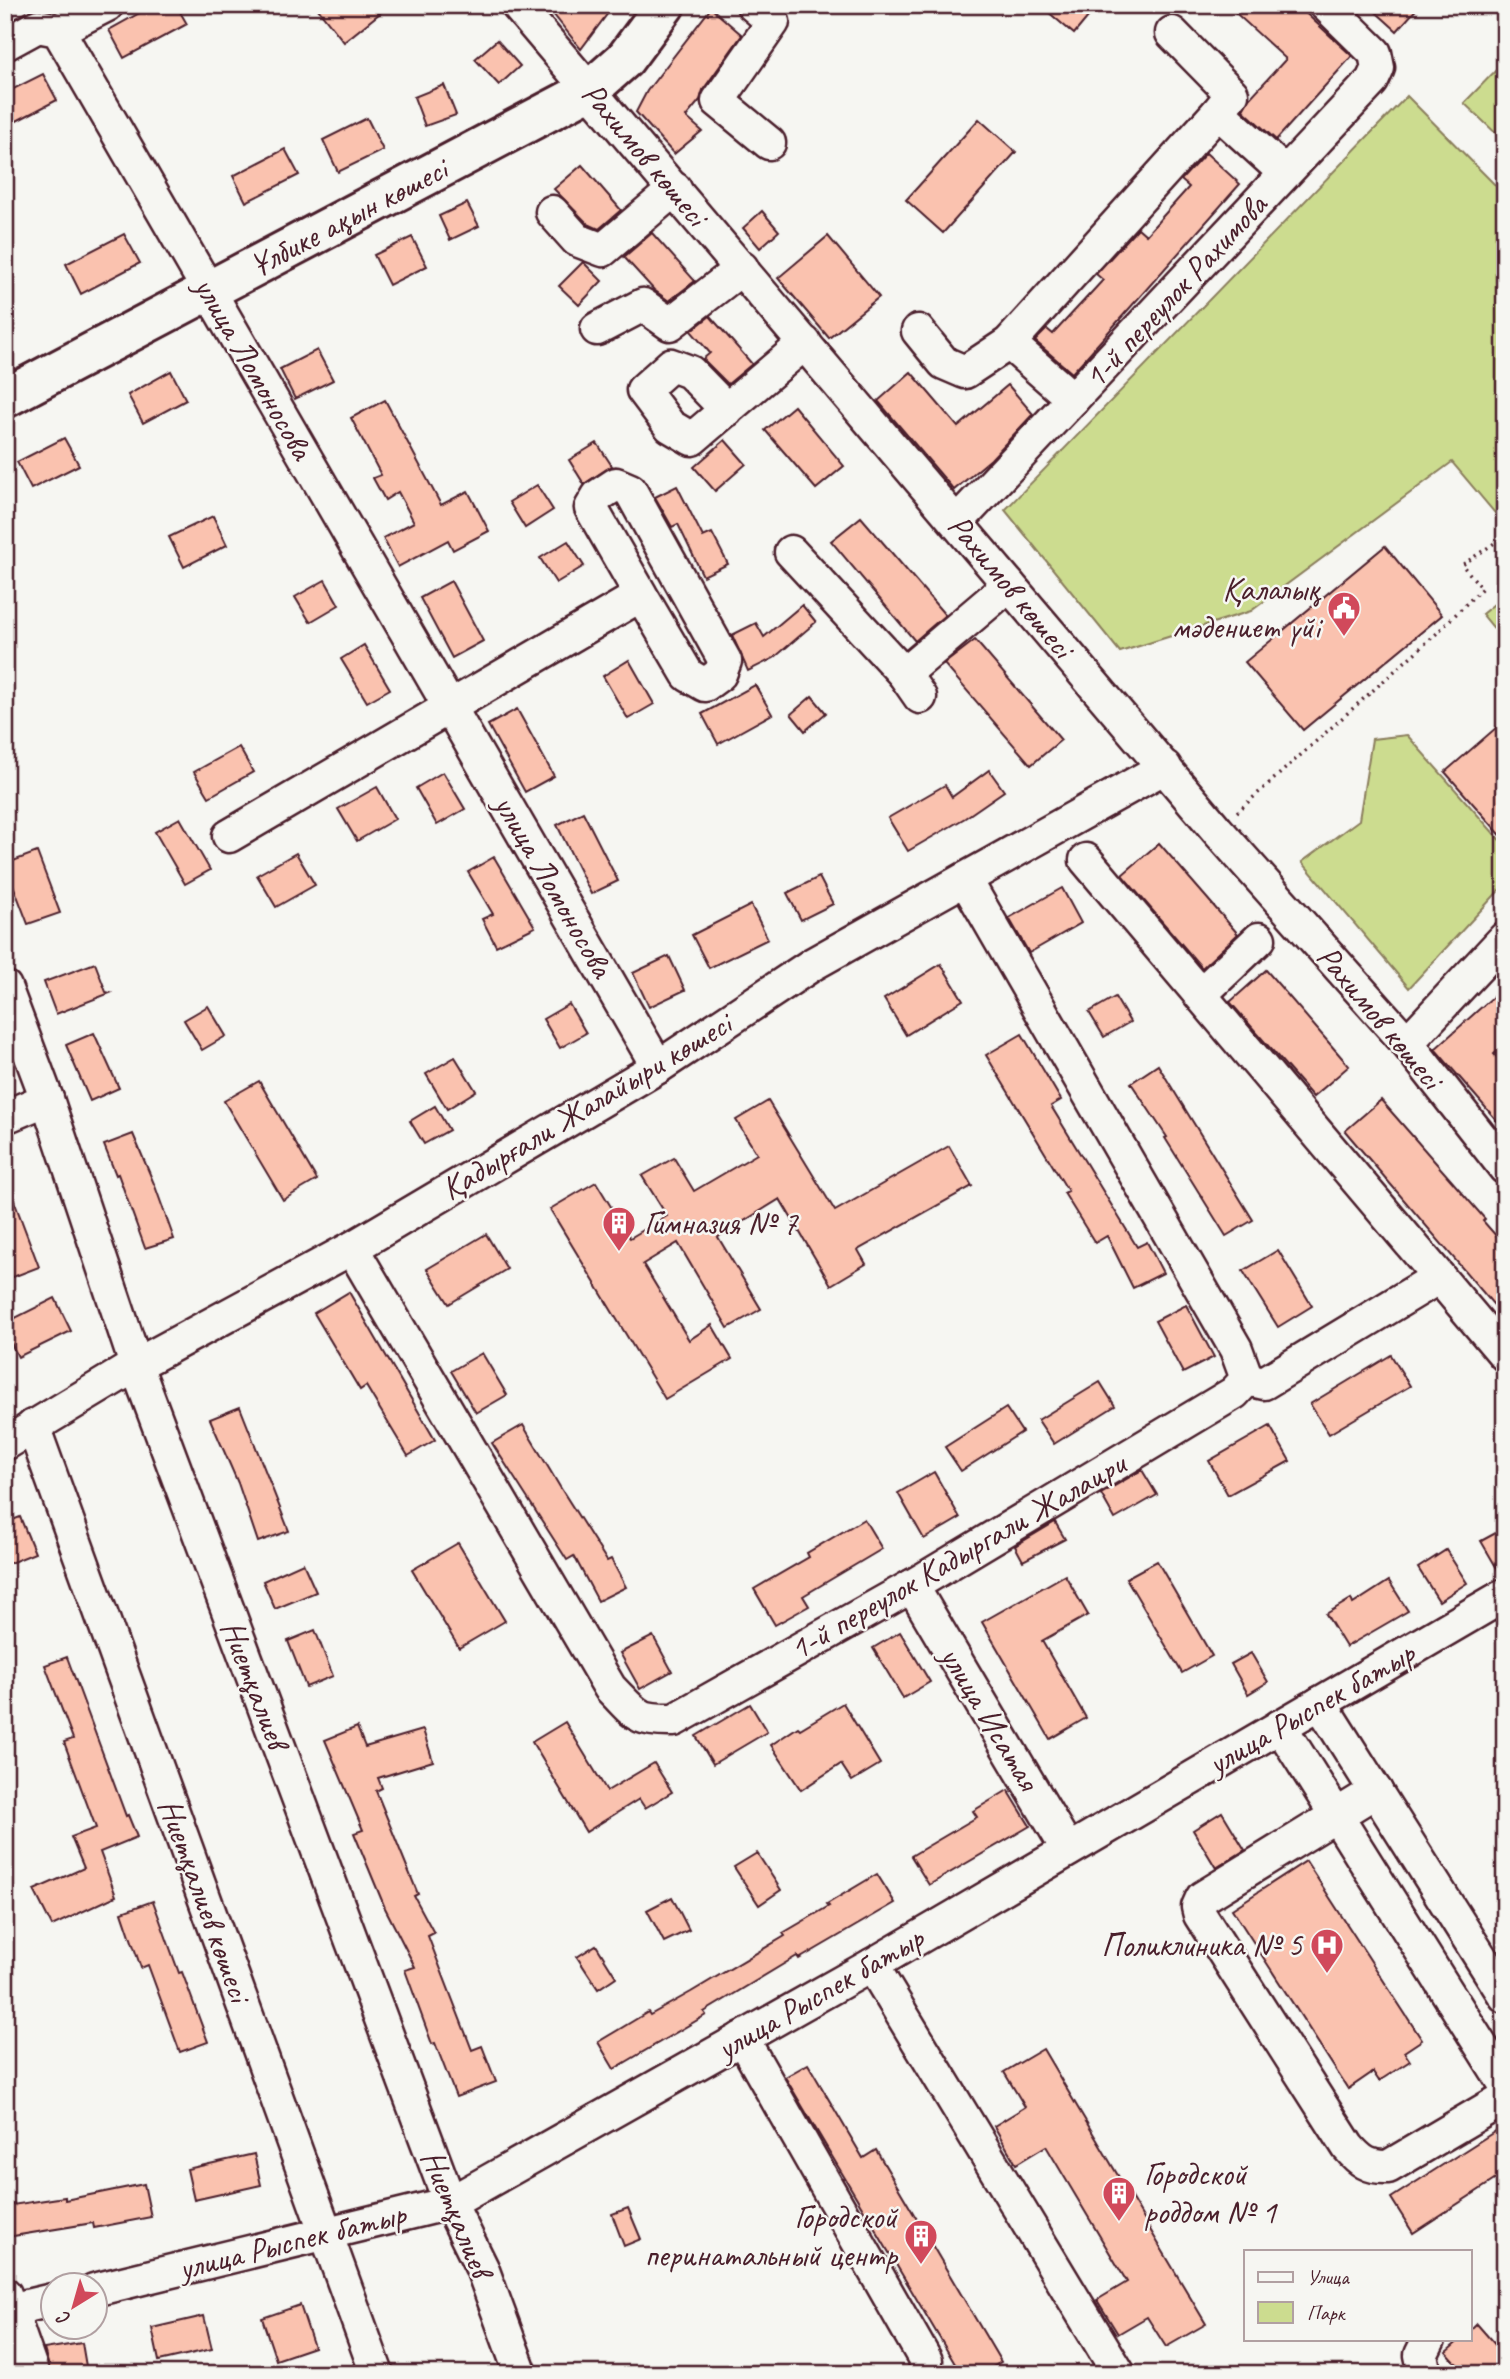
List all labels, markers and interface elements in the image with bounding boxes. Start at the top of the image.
street label: Рахимов көшесі [573,74,720,237]
street label: Ұлбике ақын көшесі [241,146,457,287]
street label: 1-й переулок Рахимова [1074,184,1277,397]
street label: улица Ломоносова [184,268,324,468]
street label: Рахимов көшесі [939,506,1086,669]
place label: Қалалық мәдениет үйі [1172,568,1324,648]
public building icon: Қалалық мәдениет үйі [1325,589,1363,638]
street label: улица Ломоносова [484,786,624,986]
street label: Рахимов көшесі [1308,937,1455,1100]
street label: Қадырғали Жалайыри көшесі [433,1001,742,1209]
place label: Гимназия № 7 [644,1202,800,1244]
building icon: Гимназия № 7 [600,1204,638,1253]
street label: 1-й переулок Кадыргали Жалаири [782,1441,1135,1669]
street label: Ниетқалиев [211,1614,300,1759]
street label: улица Рыспек батыр [1198,1631,1423,1785]
street label: улица Исатая [930,1637,1051,1800]
street label: Ниетқалиев көшесі [149,1793,262,2011]
street label: улица Рыспек батыр [707,1916,932,2070]
place label: Поликлиника № 5 [1101,1924,1304,1966]
hospital icon: Поликлиника № 5 [1308,1926,1346,1975]
street label: Ниетқалиев [412,2143,505,2288]
place label: Городской роддом № 1 [1144,2153,1278,2233]
building icon: Городской роддом № 1 [1100,2174,1138,2223]
street label: улица Рыспек батыр [172,2192,411,2290]
place label: Городской перинатальный центр [645,2196,899,2276]
building icon: Городской перинатальный центр [902,2217,940,2266]
legend [1244,2250,1472,2340]
text: Улица [1307,2264,1350,2290]
north arrow [38,2270,108,2340]
text: Парк [1307,2300,1347,2326]
text: С [51,2305,75,2331]

